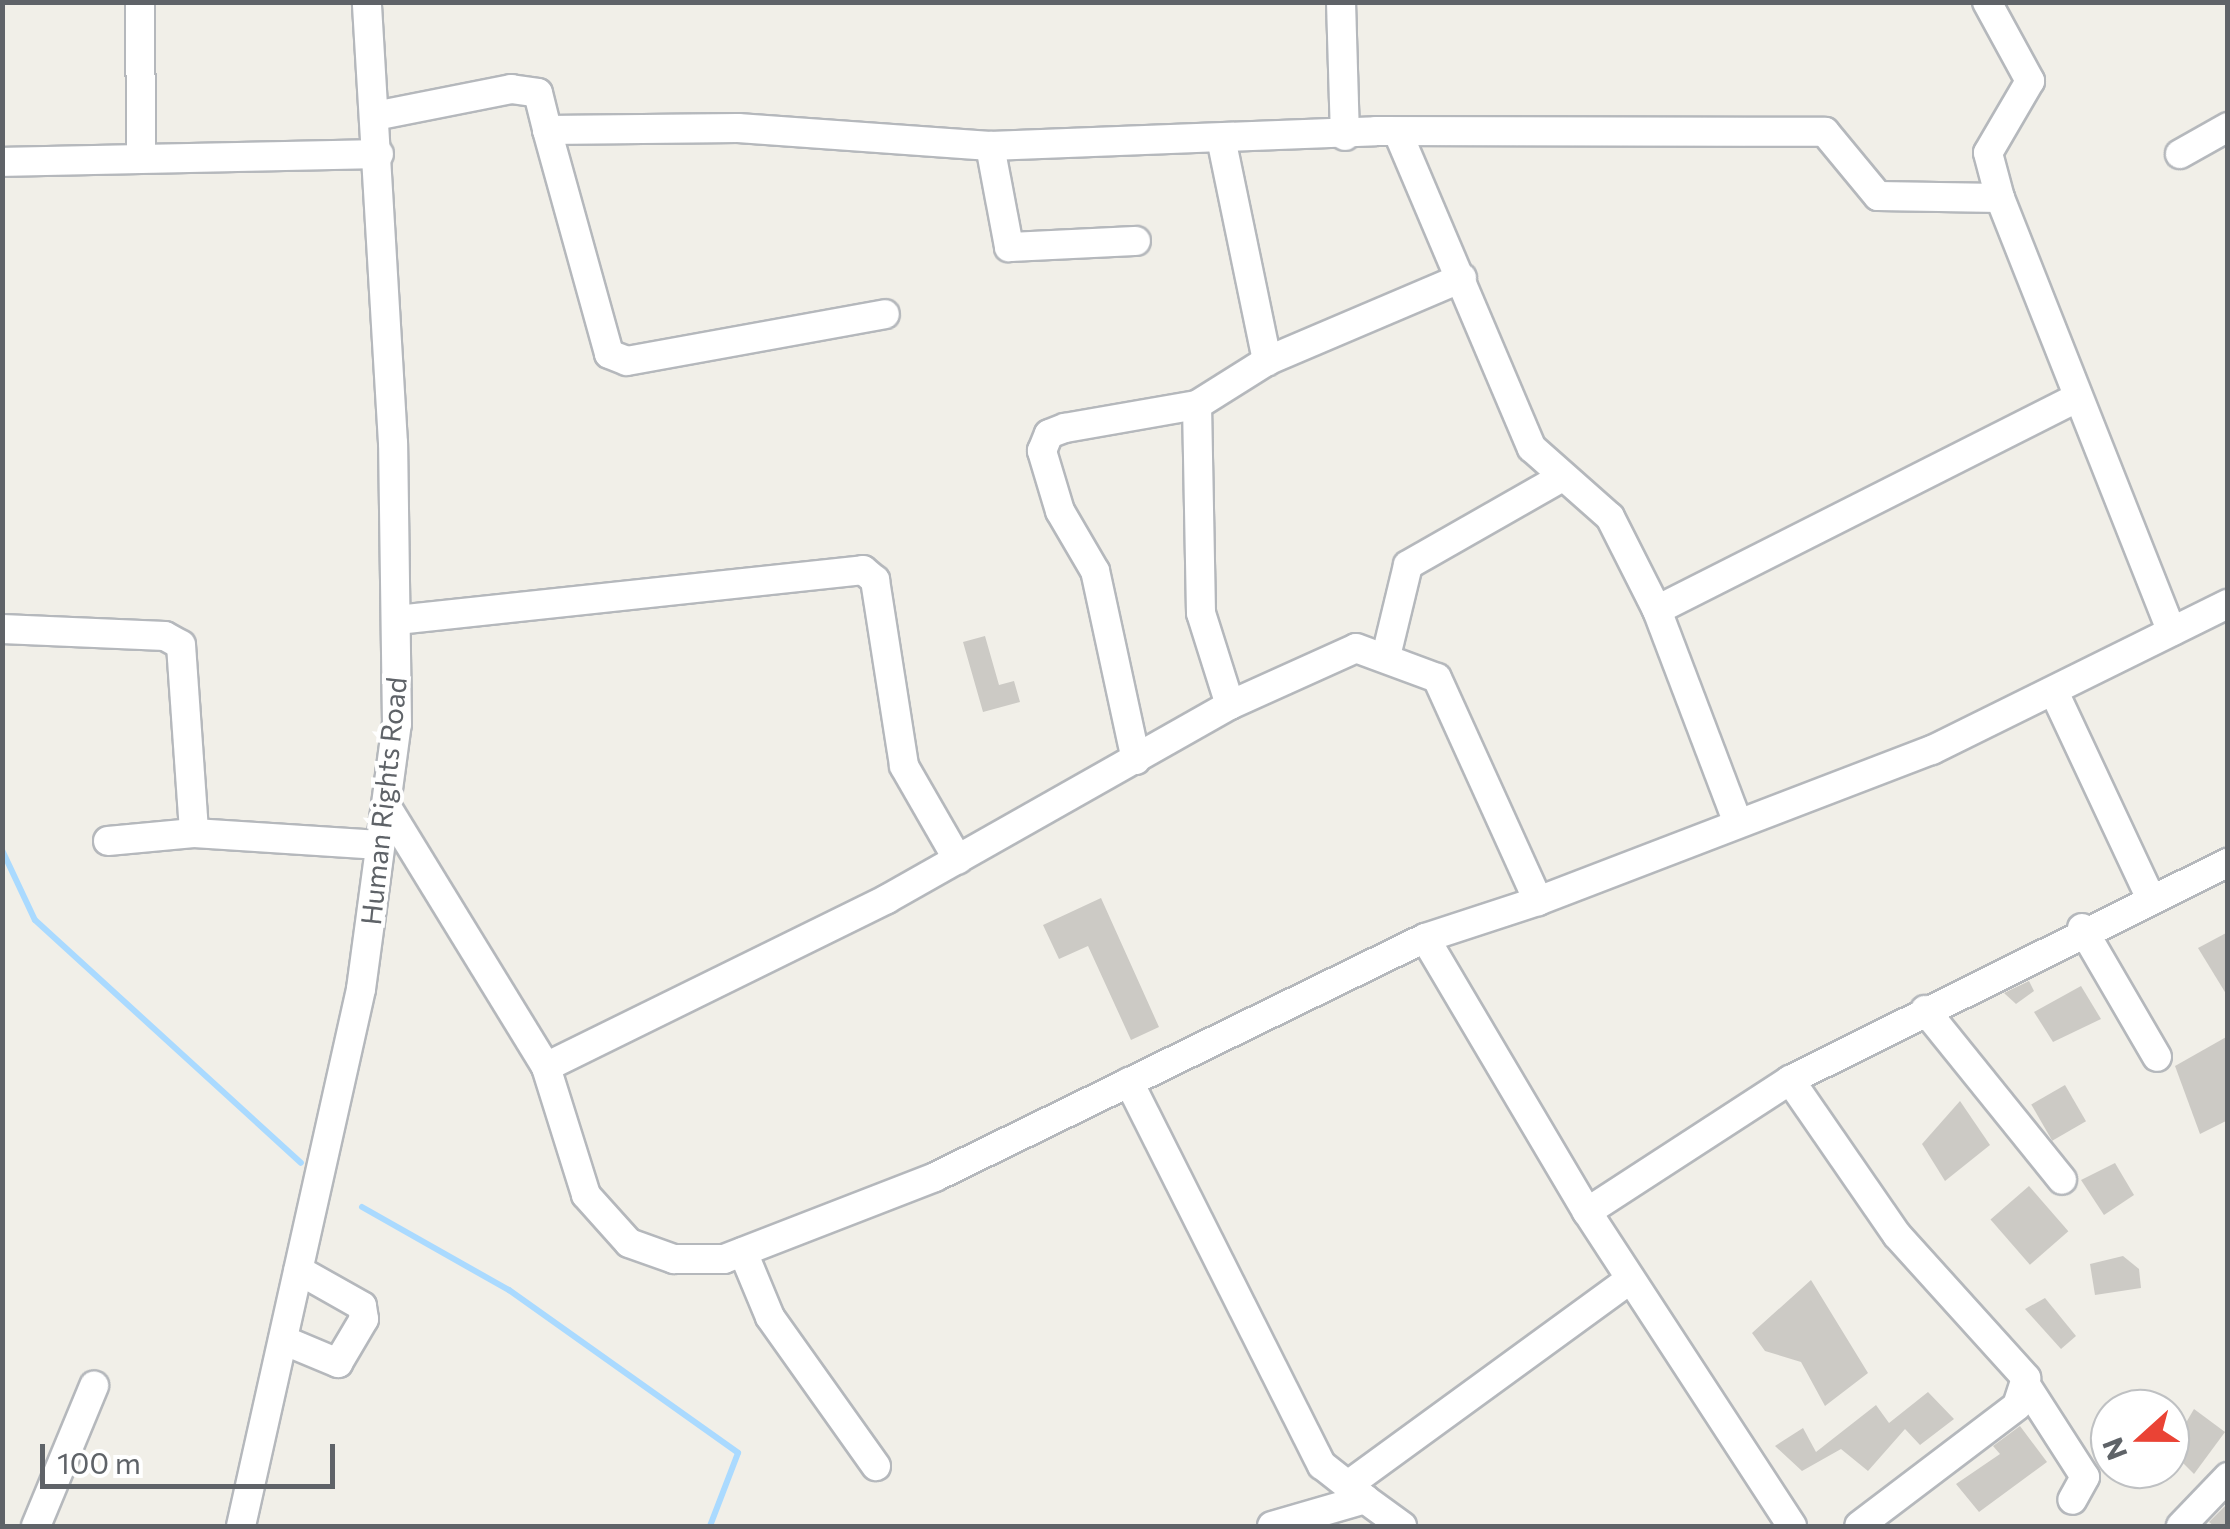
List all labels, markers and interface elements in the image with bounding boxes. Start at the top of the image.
street label: Human Rights Road [353,675,413,927]
north arrow [2090,1389,2190,1489]
scale bar [45,1424,340,1486]
text: N [2094,1433,2133,1465]
text: 100 m [57,1443,141,1480]

